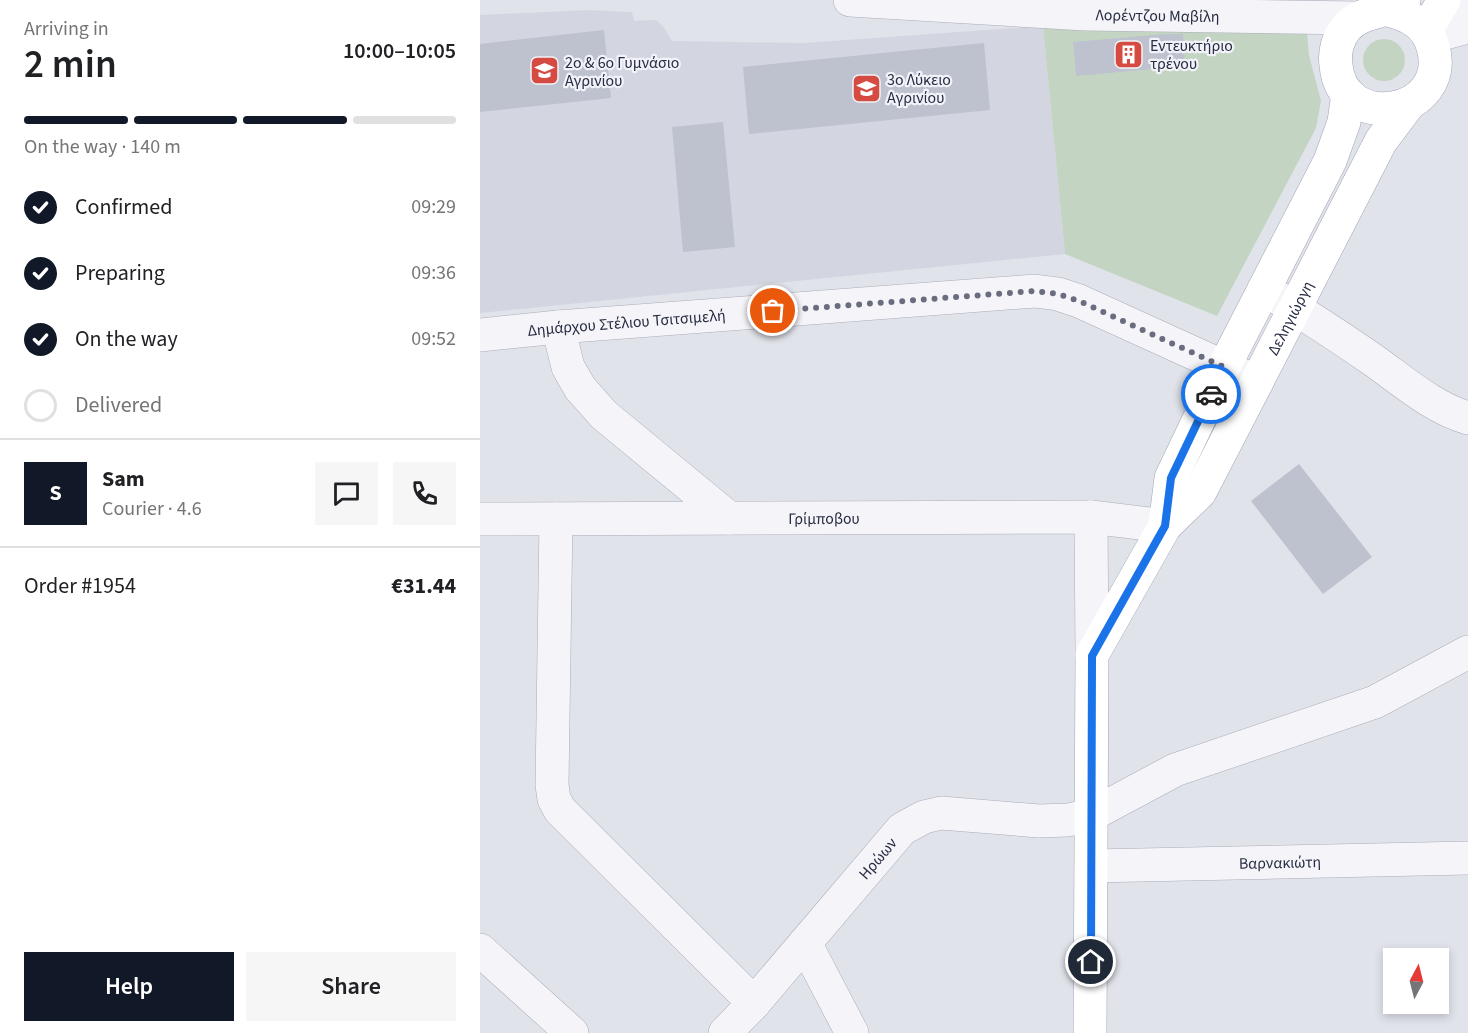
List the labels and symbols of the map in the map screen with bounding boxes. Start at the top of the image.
street label: Λορέντζου Μαβίλη [1095,4,1220,28]
place label: Εντευκτήριο τρένου [1150,35,1233,75]
building icon: Εντευκτήριο τρένου [1113,38,1145,70]
place label: 2ο & 6ο Γυμνάσιο Αγρινίου [565,52,679,92]
school or university icon: 2ο & 6ο Γυμνάσιο Αγρινίου [528,55,560,87]
place label: 3ο Λύκειο Αγρινίου [887,69,951,109]
school or university icon: 3ο Λύκειο Αγρινίου [850,72,882,104]
street label: Δεληγιώργη [1262,277,1319,359]
pin [747,285,798,336]
street label: Δημάρχου Στέλιου Τσιτσιμελή [526,304,726,342]
courier [1181,364,1241,424]
street label: Γρίμποβου [788,508,860,530]
street label: Ηρώων [854,833,903,884]
street label: Βαρνακιώτη [1239,851,1321,875]
pin [1065,936,1116,987]
north arrow [1383,948,1449,1014]

